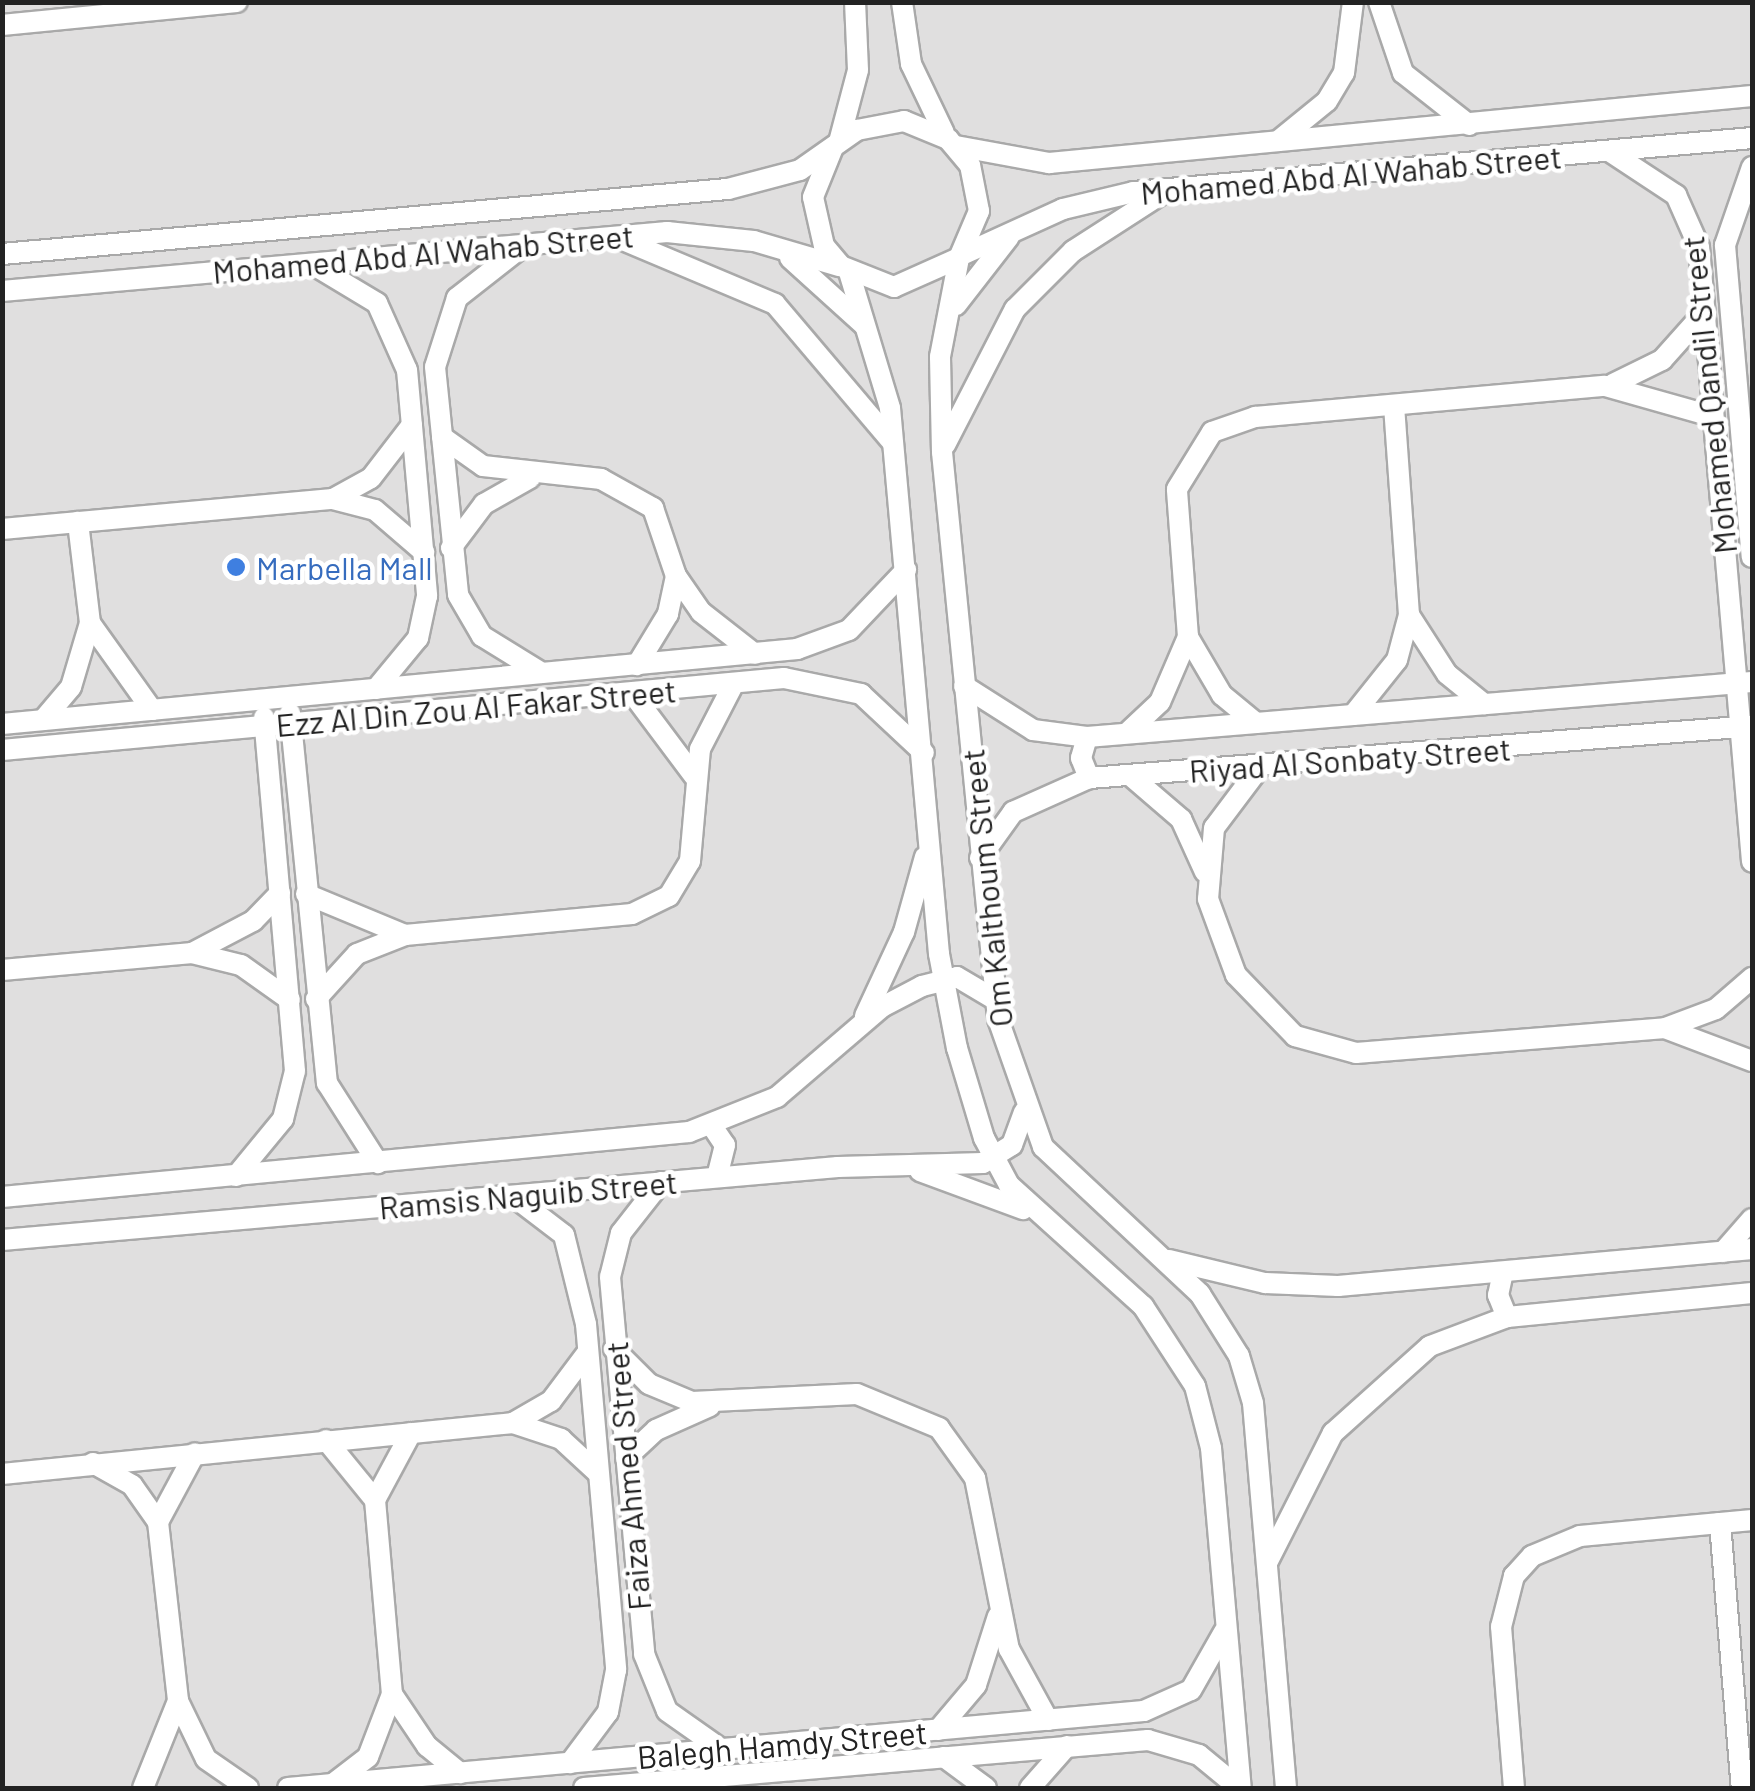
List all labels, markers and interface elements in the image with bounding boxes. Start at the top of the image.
street label: Mohamed Abd Al Wahab Street [1139,136,1563,212]
street label: Mohamed Abd Al Wahab Street [211,215,635,291]
street label: Mohamed Qandil Street [1672,234,1744,556]
place label: Marbella Mall [256,548,433,586]
marker: Marbella Mall [225,556,247,578]
street label: Ezz Al Din Zou Al Fakar Street [274,670,678,744]
street label: Riyad Al Sonbaty Street [1188,729,1512,789]
street label: Om Kalthoum Street [952,747,1020,1029]
street label: Ramsis Naguib Street [377,1162,679,1226]
street label: Faiza Ahmed Street [596,1340,658,1612]
street label: Balegh Hamdy Street [635,1712,929,1776]

